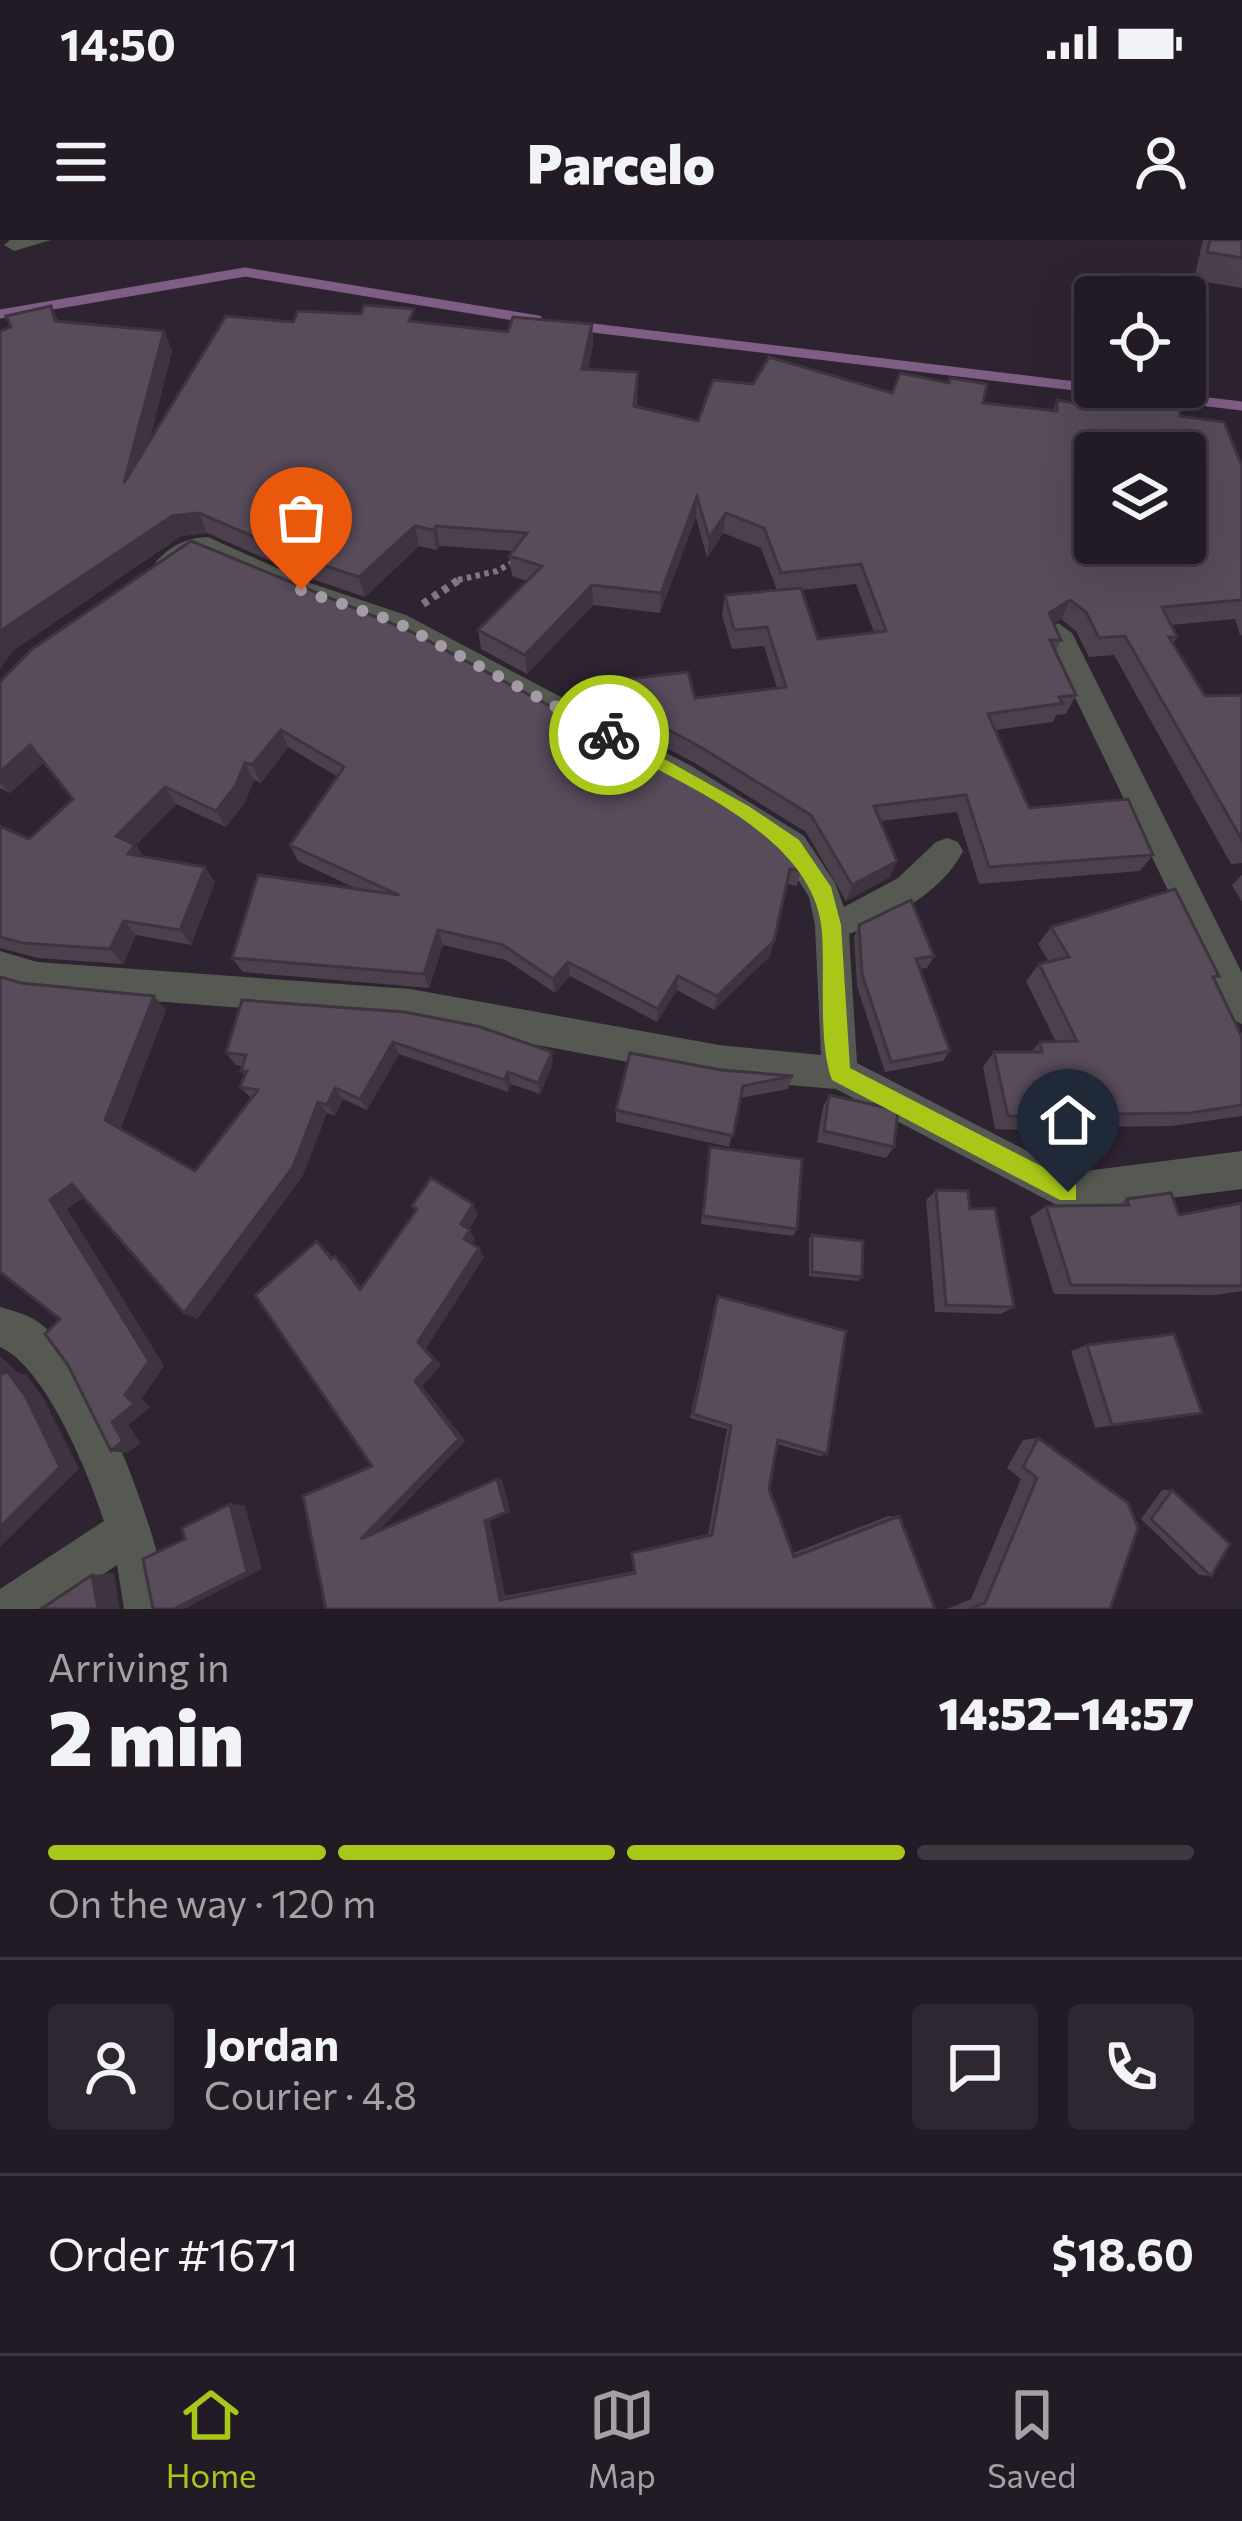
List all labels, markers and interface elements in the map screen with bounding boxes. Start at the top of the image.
text: 14:50 [60,15,176,70]
icon: menu [48,129,114,195]
text: Parcelo [527,129,715,195]
icon: person [1128,129,1194,195]
map controls [1074,276,1206,564]
button: locate [1074,276,1206,408]
button: layers [1074,432,1206,564]
pin [250,467,352,590]
icon: bag [268,485,334,551]
courier [549,675,669,795]
icon: bike [576,702,642,768]
pin [1017,1069,1119,1192]
icon: home [1035,1087,1101,1153]
text: Arriving in [48,1642,229,1690]
text: 14:52–14:57 [938,1684,1194,1739]
text: 2 min [48,1687,244,1782]
text: On the way · 120 m [48,1878,376,1926]
button: person [48,2004,174,2130]
button: chat [912,2004,1038,2130]
button: phone [1068,2004,1194,2130]
text: Jordan [204,2015,339,2070]
text: Courier · 4.8 [204,2070,417,2118]
text: Order #1671 [48,2225,298,2280]
text: $18.60 [1052,2225,1194,2280]
tab: Home [166,2382,256,2495]
tab: Map [588,2382,656,2495]
tab: Saved [987,2382,1076,2495]

